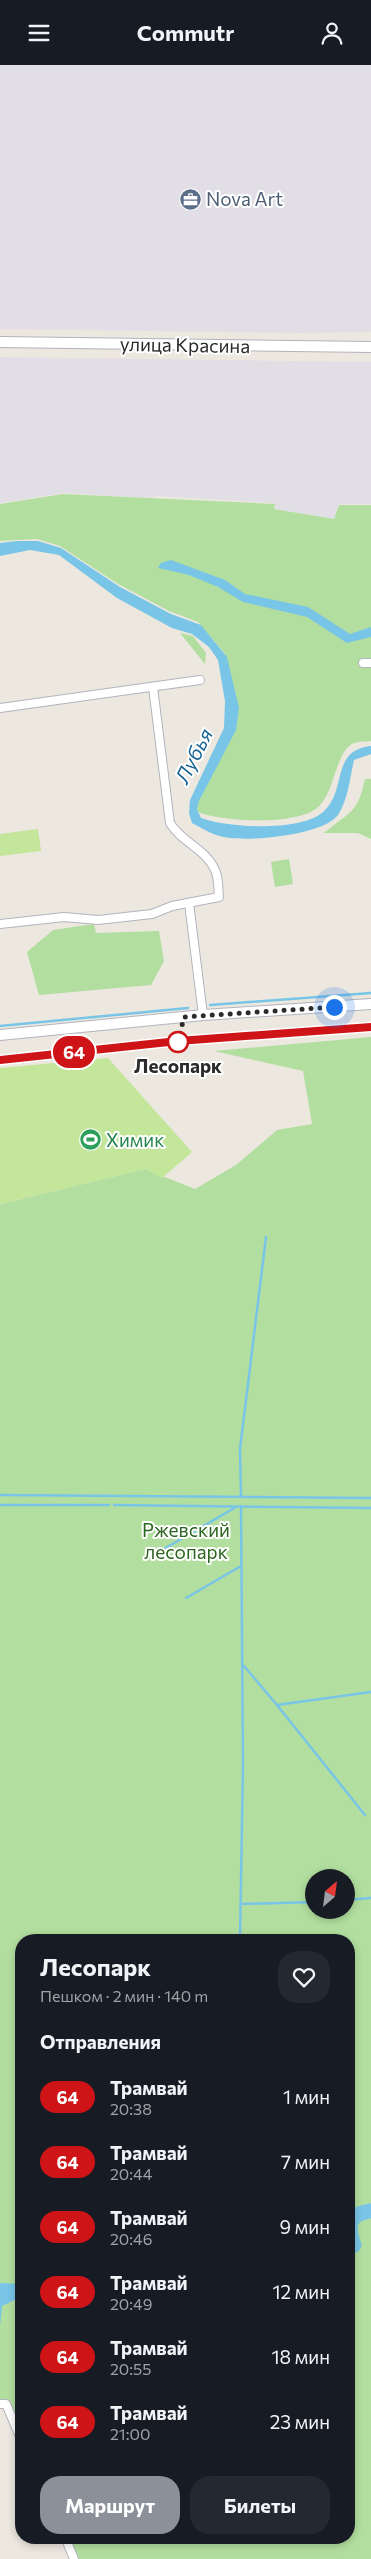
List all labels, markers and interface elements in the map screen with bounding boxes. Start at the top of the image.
icon: menu [25,19,53,47]
text: Commutr [137,19,234,46]
icon: person [318,19,346,47]
office icon: Nova Art [178,187,202,211]
place label: Nova Art [206,187,283,210]
street label: улица Красина [120,332,250,357]
water label: Лубья [169,724,217,788]
your location [322,995,347,1020]
marker: Лесопарк [167,1031,189,1053]
line badge: 64 [52,1036,96,1068]
text: 64 [63,1041,85,1063]
place label: Лесопарк [134,1054,222,1077]
sports icon: Химик [78,1128,102,1152]
place label: Химик [106,1128,164,1151]
park label: Ржевский лесопарк [142,1518,230,1563]
north arrow [305,1869,355,1919]
map controls [305,1869,355,1919]
button: heart [278,1951,330,2003]
text: Лесопарк [40,1952,151,1981]
text: Пешком · 2 мин · 140 m [40,1986,208,2005]
text: Отправления [40,2030,161,2053]
text: Трамвай [110,2076,188,2099]
text: 1 мин [283,2085,330,2108]
text: 64 [56,2086,79,2108]
text: 20:38 [110,2099,152,2118]
text: Трамвай [110,2141,188,2164]
text: 7 мин [281,2150,330,2173]
text: 64 [56,2151,79,2173]
text: 20:44 [110,2164,152,2183]
text: Трамвай [110,2206,188,2229]
text: 9 мин [280,2215,330,2238]
text: 64 [56,2216,79,2238]
text: 20:46 [110,2229,152,2248]
text: Трамвай [110,2271,188,2294]
text: 12 мин [272,2280,330,2303]
text: 64 [56,2281,79,2303]
text: 20:49 [110,2294,152,2313]
text: Трамвай [110,2336,188,2359]
text: 18 мин [271,2345,330,2368]
text: 64 [56,2346,79,2368]
text: 20:55 [110,2359,151,2378]
text: Трамвай [110,2401,188,2424]
text: 23 мин [270,2410,330,2433]
text: 64 [56,2411,79,2433]
text: 21:00 [110,2424,150,2443]
button: Маршрут [40,2476,180,2534]
button: Билеты [190,2476,330,2534]

